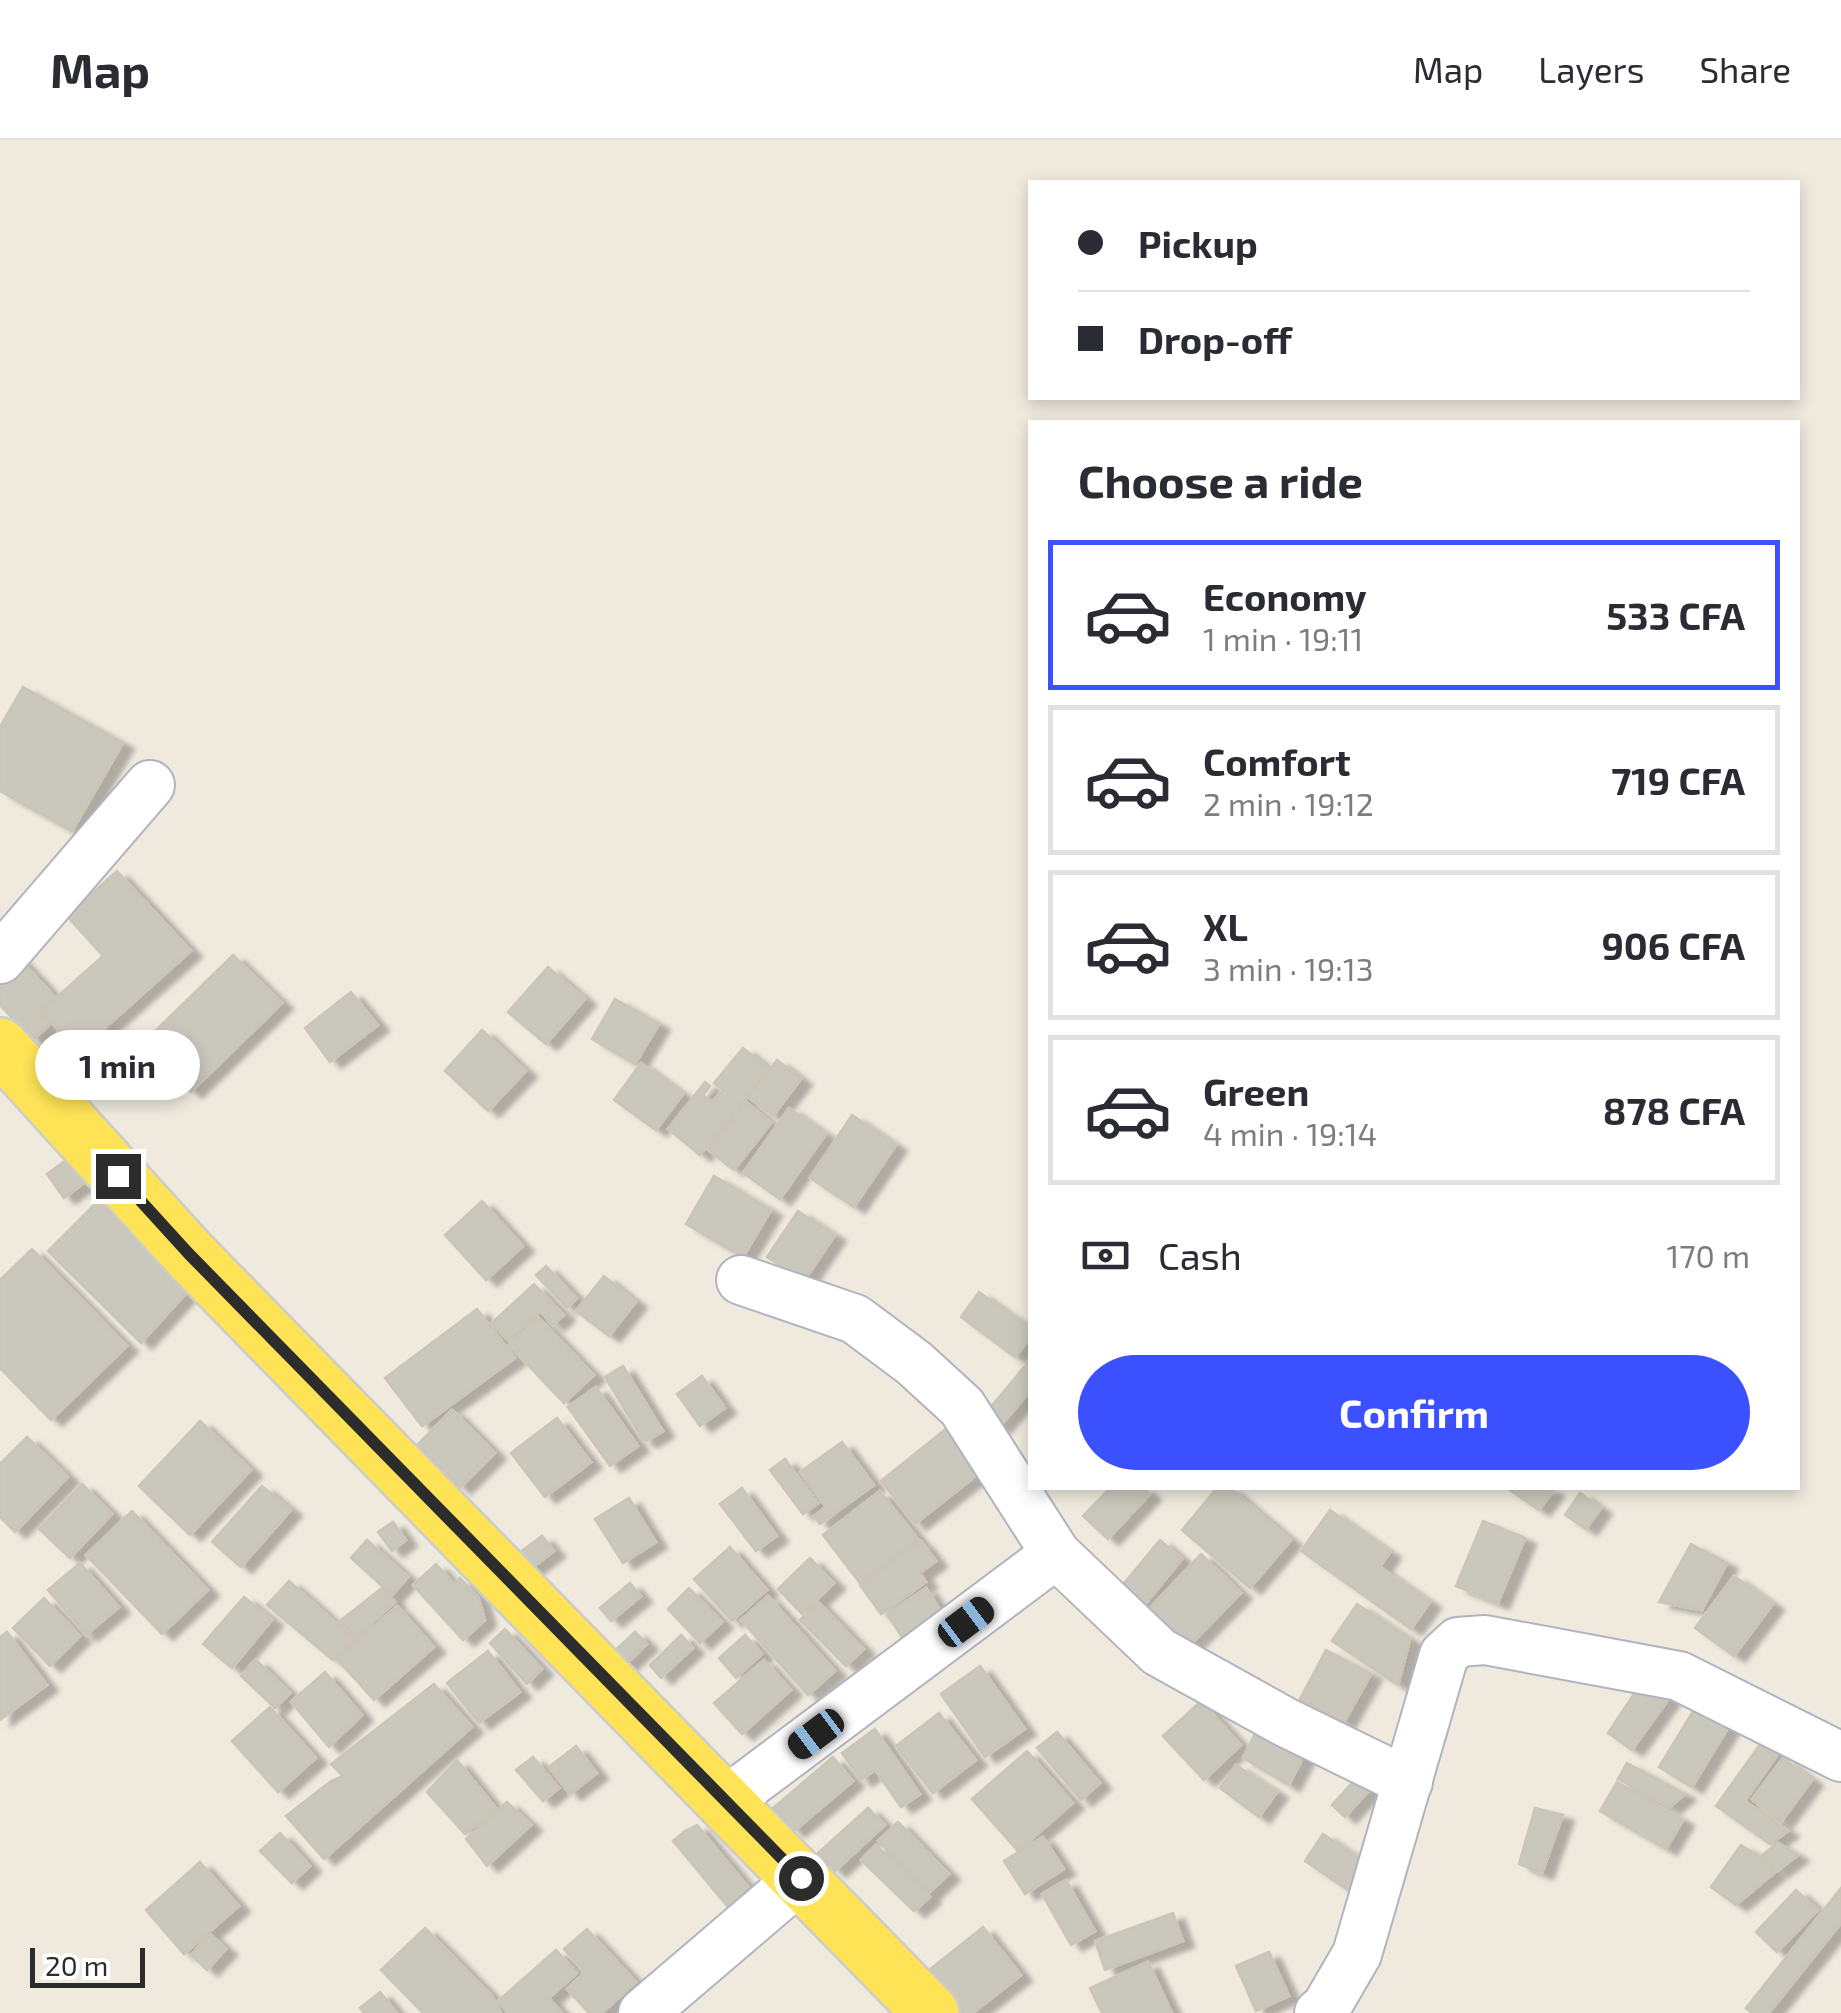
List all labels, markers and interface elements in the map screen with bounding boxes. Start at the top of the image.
text: Map [50,40,150,98]
text: Map [1413,48,1483,90]
text: Layers [1538,48,1644,90]
text: Share [1699,48,1791,90]
text: Pickup [1138,220,1258,266]
text: Drop-off [1138,316,1292,362]
text: Choose a ride [1078,453,1363,507]
icon: car [1083,570,1173,660]
text: Economy [1203,573,1367,619]
text: 533 CFA [1606,592,1745,638]
text: 1 min · 19:11 [1203,619,1363,657]
icon: car [1083,735,1173,825]
text: Comfort [1203,738,1351,784]
text: 719 CFA [1611,757,1745,803]
text: 2 min · 19:12 [1203,784,1374,822]
icon: car [1083,900,1173,990]
text: XL [1203,903,1248,949]
text: 906 CFA [1601,922,1745,968]
text: 3 min · 19:13 [1203,949,1373,987]
callout: 1 min [36,1031,200,1101]
text: 1 min [79,1046,156,1084]
icon: car [1083,1065,1173,1155]
text: Green [1203,1068,1309,1114]
text: 878 CFA [1603,1087,1745,1133]
text: 4 min · 19:14 [1203,1114,1377,1152]
route end [96,1154,141,1199]
icon: cash [1078,1228,1133,1283]
text: Cash [1158,1232,1242,1278]
text: 170 m [1666,1236,1750,1274]
button: Confirm [1078,1355,1750,1470]
car [933,1592,999,1652]
car [783,1704,849,1764]
route start [779,1856,824,1901]
scale bar [30,1943,145,1988]
text: 20 m [45,1948,108,1982]

